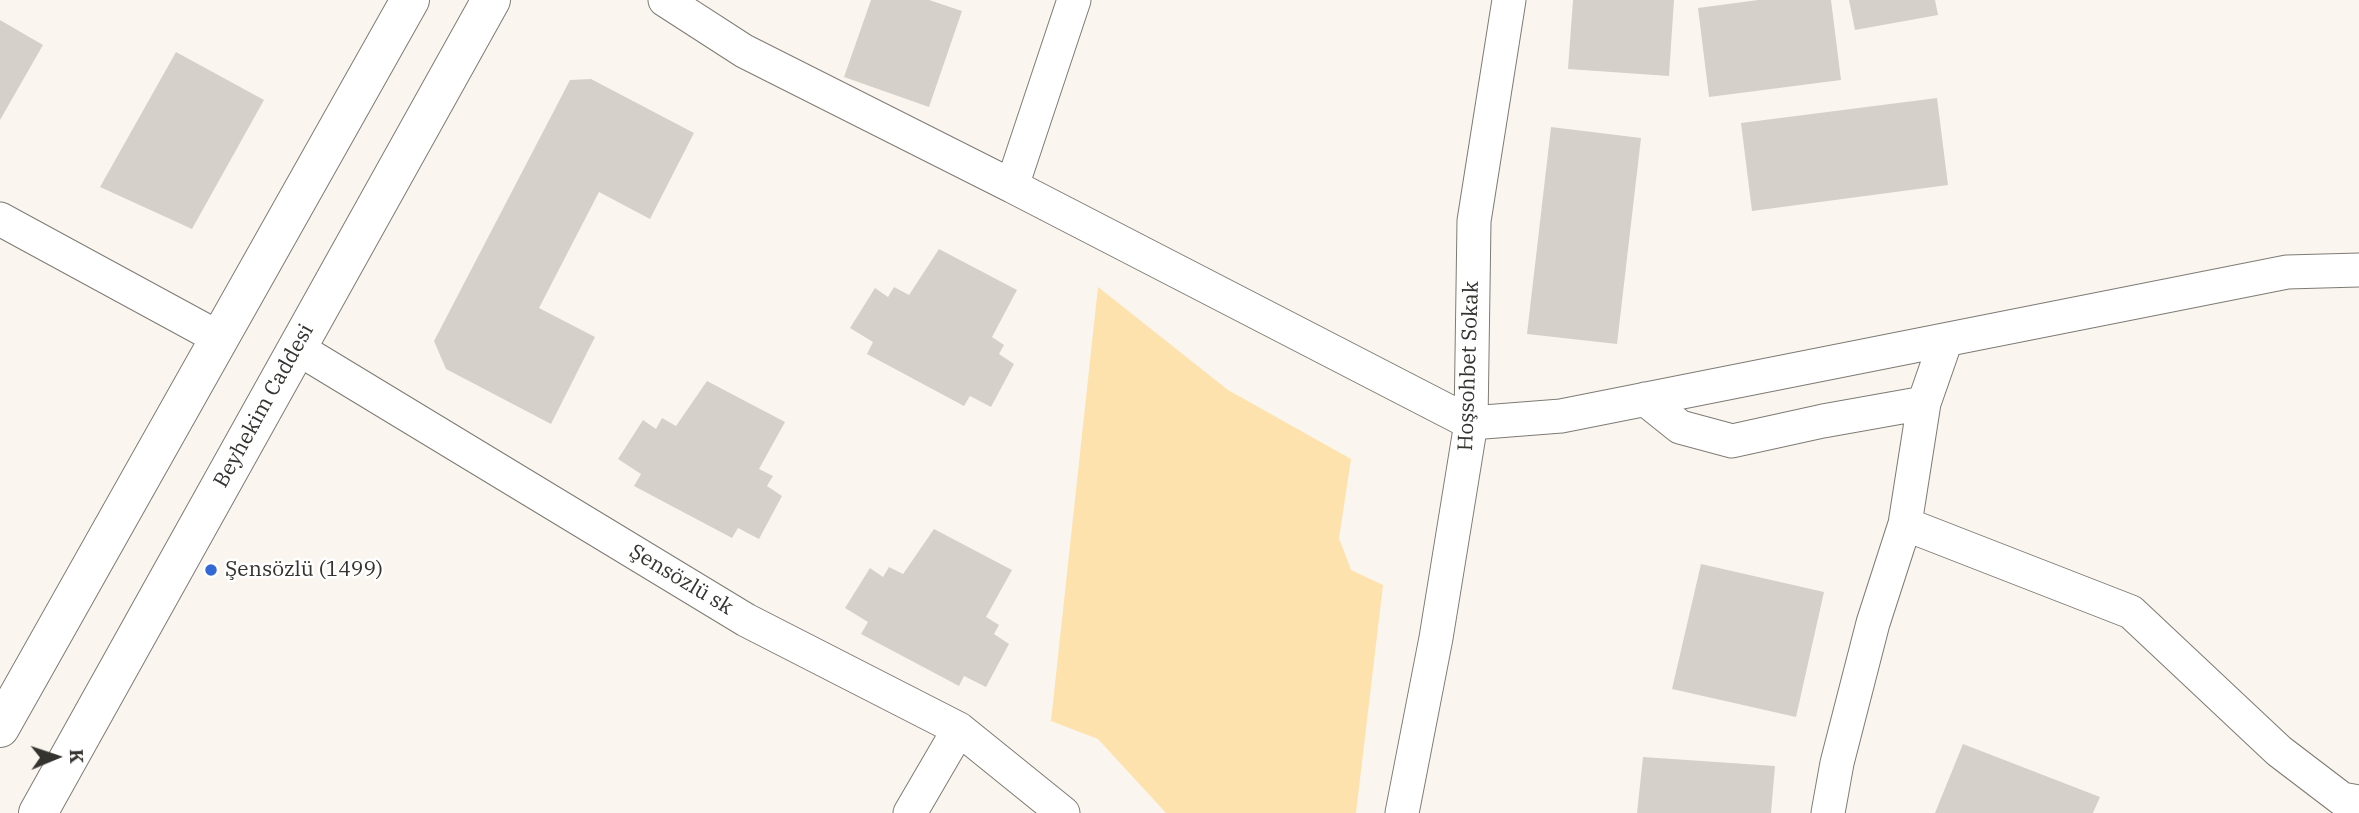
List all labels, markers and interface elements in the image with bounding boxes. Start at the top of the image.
street label: Hoşsohbet Sokak [1453,281,1485,451]
street label: Beyhekim Caddesi [209,320,319,492]
street label: Şensözlü sk [625,539,737,621]
place label: Şensözlü (1499) [225,557,383,583]
marker: Şensözlü (1499) [203,562,219,578]
north arrow [21,722,91,792]
text: K [65,749,89,764]

